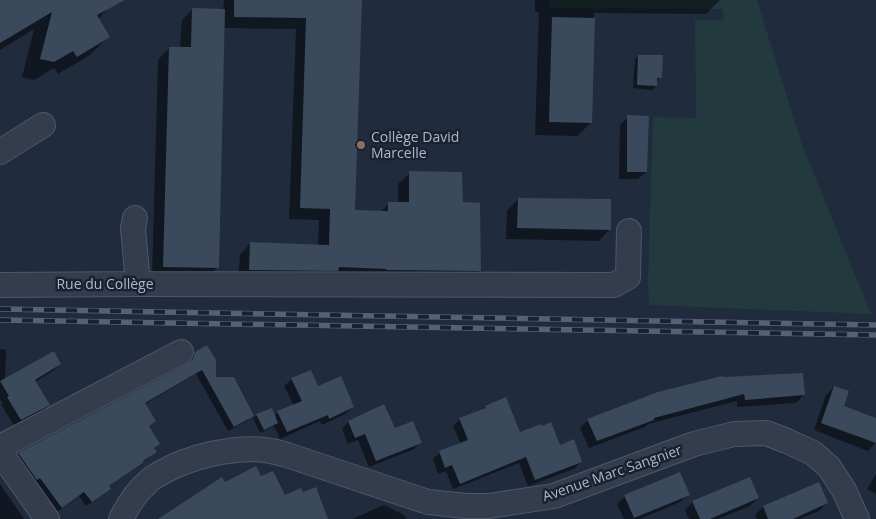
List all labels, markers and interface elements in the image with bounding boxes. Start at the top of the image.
place label: Collège David Marcelle [371,127,459,162]
marker: Collège David Marcelle [355,139,367,151]
street label: Rue du Collège [56,274,154,293]
street label: Avenue Marc Sangnier [540,440,684,505]

